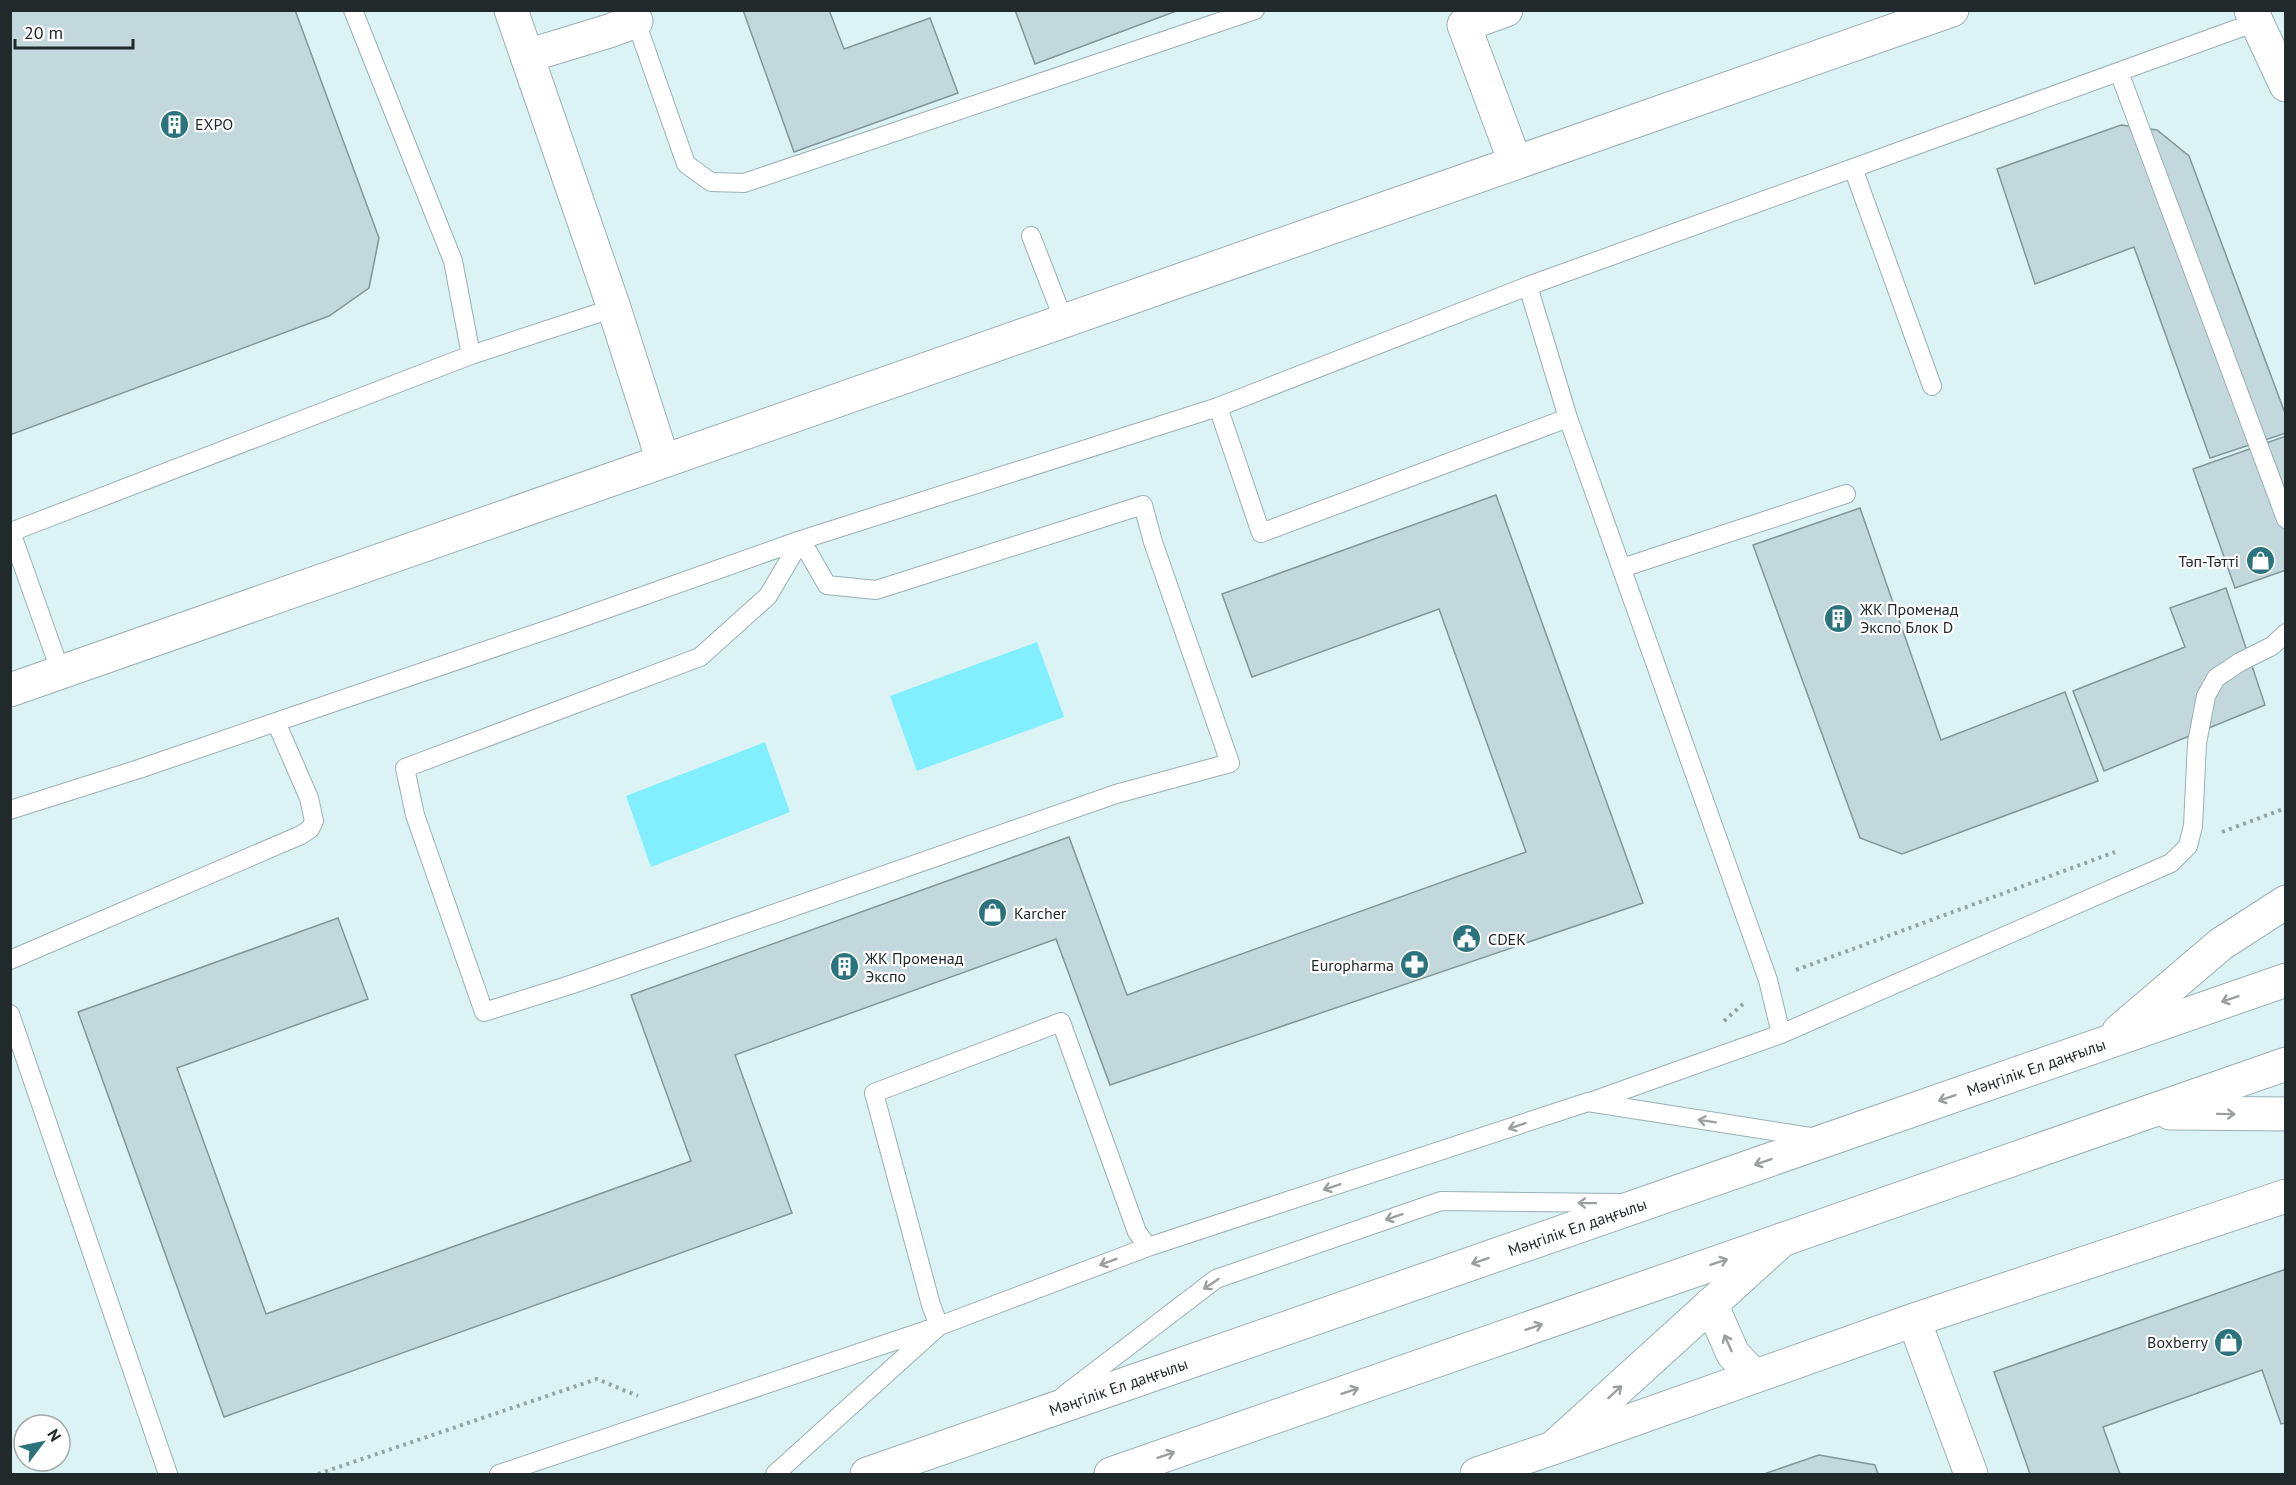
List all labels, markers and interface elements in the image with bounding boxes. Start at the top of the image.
scale bar [15,12,134,50]
text: 20 m [24,21,63,44]
building icon: EXPO [158,108,190,140]
place label: EXPO [195,114,233,134]
shop icon: Тәп-Тәтті [2244,545,2276,577]
place label: Тәп-Тәтті [2178,551,2239,571]
place label: ЖК Променад Экспо Блок D [1859,599,1959,637]
building icon: ЖК Променад Экспо Блок D [1823,602,1855,634]
shop icon: Karcher [977,897,1009,929]
place label: Karcher [1014,903,1067,923]
public building icon: CDEK [1451,923,1483,955]
place label: CDEK [1488,929,1526,949]
place label: ЖК Променад Экспо [864,948,964,986]
pharmacy icon: Europharma [1399,949,1431,981]
building icon: ЖК Променад Экспо [828,951,860,983]
place label: Europharma [1311,955,1394,975]
one-way arrow [2221,995,2240,1006]
street label: Мәңгілік Ел даңғылы [1964,1034,2108,1100]
one-way arrow [1938,1094,1957,1105]
one-way arrow [2216,1108,2236,1119]
one-way arrow [1698,1116,1718,1127]
one-way arrow [1508,1121,1527,1132]
one-way arrow [1754,1158,1773,1169]
one-way arrow [1323,1182,1342,1193]
street label: Мәңгілік Ел даңғылы [1505,1193,1649,1260]
one-way arrow [1577,1197,1597,1209]
one-way arrow [1385,1213,1404,1224]
one-way arrow [1471,1256,1490,1267]
one-way arrow [1709,1256,1727,1267]
one-way arrow [1099,1258,1118,1269]
one-way arrow [1204,1278,1220,1290]
one-way arrow [1525,1320,1543,1331]
shop icon: Boxberry [2213,1326,2245,1358]
place label: Boxberry [2147,1332,2209,1352]
one-way arrow [1722,1335,1733,1353]
street label: Мәңгілік Ел даңғылы [1046,1353,1190,1420]
one-way arrow [1340,1384,1359,1395]
one-way arrow [1607,1385,1622,1399]
north arrow [12,1413,72,1473]
text: N [43,1425,66,1445]
one-way arrow [1156,1449,1175,1460]

